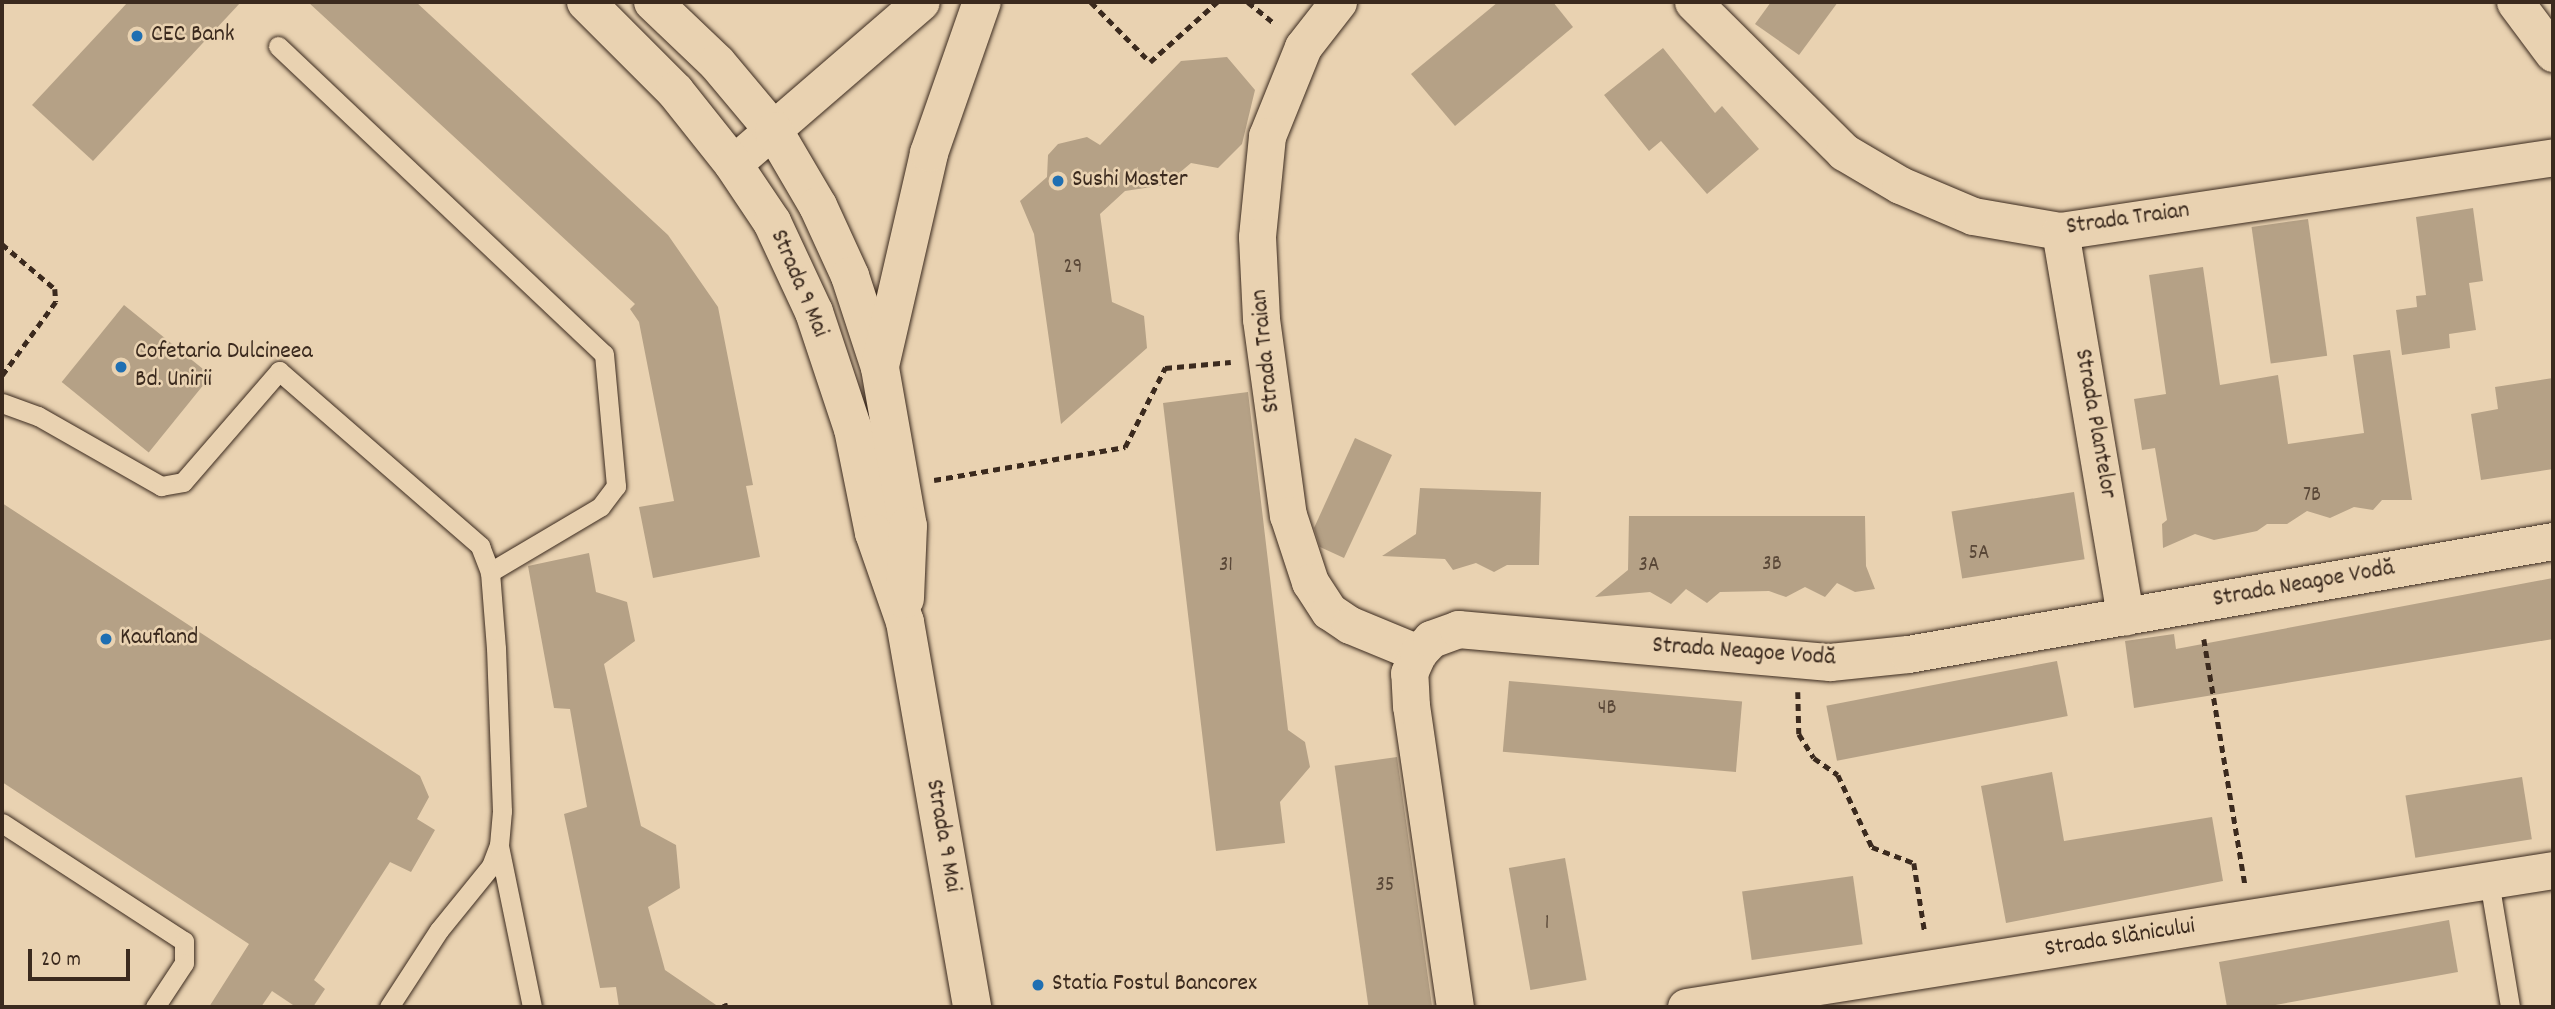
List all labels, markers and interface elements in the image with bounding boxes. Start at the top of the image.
place label: CEC Bank [151,22,235,50]
marker: CEC Bank [129,28,145,44]
place label: Sushi Master [1072,167,1188,195]
marker: Sushi Master [1050,173,1066,189]
street label: Strada Traian [2065,197,2191,243]
street label: Strada 9 Mai [763,226,833,342]
house number: 29 [1064,255,1082,281]
street label: Strada Traian [1246,288,1288,414]
place label: Cofetaria Dulcineea Bd. Unirii [135,339,313,395]
street label: Strada Plantelor [2067,347,2121,501]
marker: Cofetaria Dulcineea Bd. Unirii [113,359,129,375]
house number: 7B [2303,483,2321,509]
house number: 5A [1968,541,1990,567]
house number: 3B [1762,552,1782,578]
house number: 31 [1219,553,1233,579]
house number: 3A [1639,553,1659,579]
street label: Strada Neagoe Vodă [2211,555,2397,615]
place label: Kaufland [120,625,198,653]
marker: Kaufland [98,631,114,647]
street label: Strada Neagoe Vodă [1651,632,1837,674]
house number: 4B [1598,696,1616,722]
street label: Strada 9 Mai [918,777,966,895]
house number: 35 [1375,873,1395,899]
house number: 1 [1545,911,1549,937]
street label: Strada Slănicului [2043,913,2197,965]
scale bar [32,936,133,980]
text: 20 m [41,946,81,976]
place label: Statia Fostul Bancorex [1052,971,1257,999]
marker: Statia Fostul Bancorex [1030,977,1046,993]

